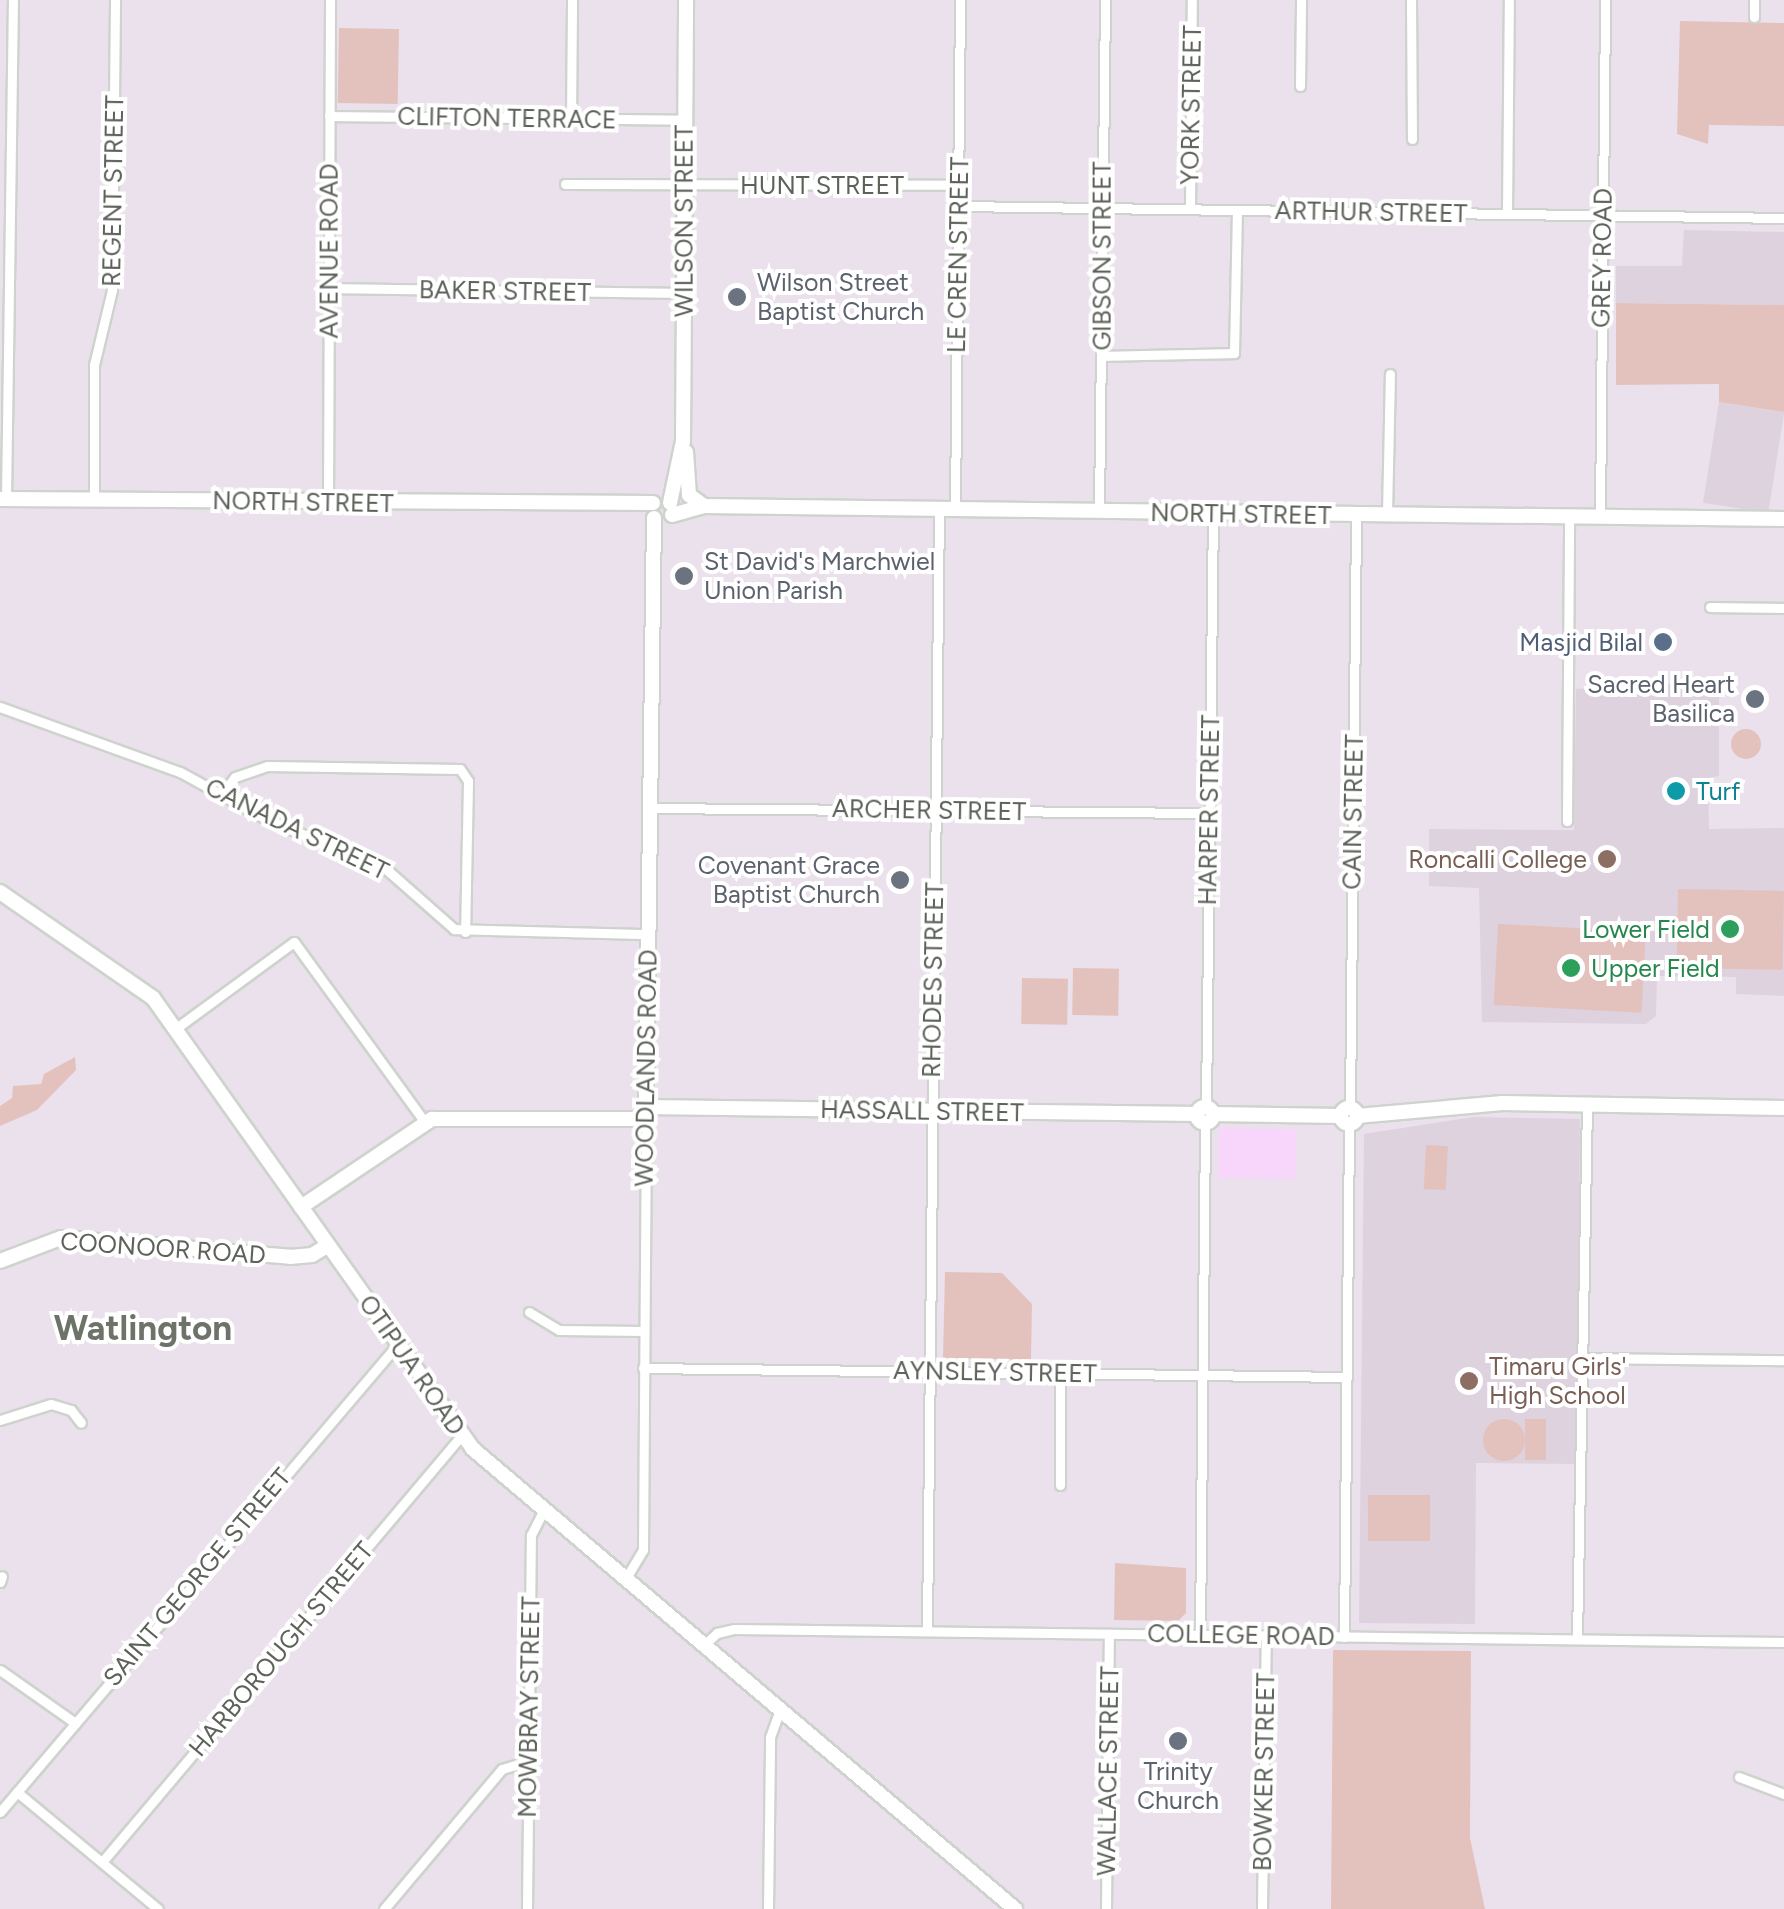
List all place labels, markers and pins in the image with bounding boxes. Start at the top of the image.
place label: Wilson Street Baptist Church [757,268,924,327]
marker: Wilson Street Baptist Church [726,286,748,308]
place label: St David's Marchwiel Union Parish [704,547,935,606]
marker: St David's Marchwiel Union Parish [673,565,695,587]
place label: Masjid Bilal [1519,627,1643,657]
marker: Masjid Bilal [1652,631,1674,653]
place label: Sacred Heart Basilica [1587,670,1735,729]
marker: Sacred Heart Basilica [1744,688,1766,710]
place label: Turf [1696,776,1740,806]
marker: Turf [1665,780,1687,802]
place label: Roncalli College [1408,844,1587,874]
marker: Roncalli College [1596,848,1618,870]
place label: Covenant Grace Baptist Church [698,851,880,910]
marker: Covenant Grace Baptist Church [889,869,911,891]
place label: Lower Field [1582,914,1710,944]
marker: Lower Field [1719,918,1741,940]
place label: Upper Field [1591,953,1720,983]
marker: Upper Field [1560,957,1582,979]
place label: Timaru Girls' High School [1489,1352,1627,1411]
marker: Timaru Girls' High School [1458,1370,1480,1392]
marker: Trinity Church [1167,1730,1189,1752]
place label: Trinity Church [1137,1757,1219,1816]

